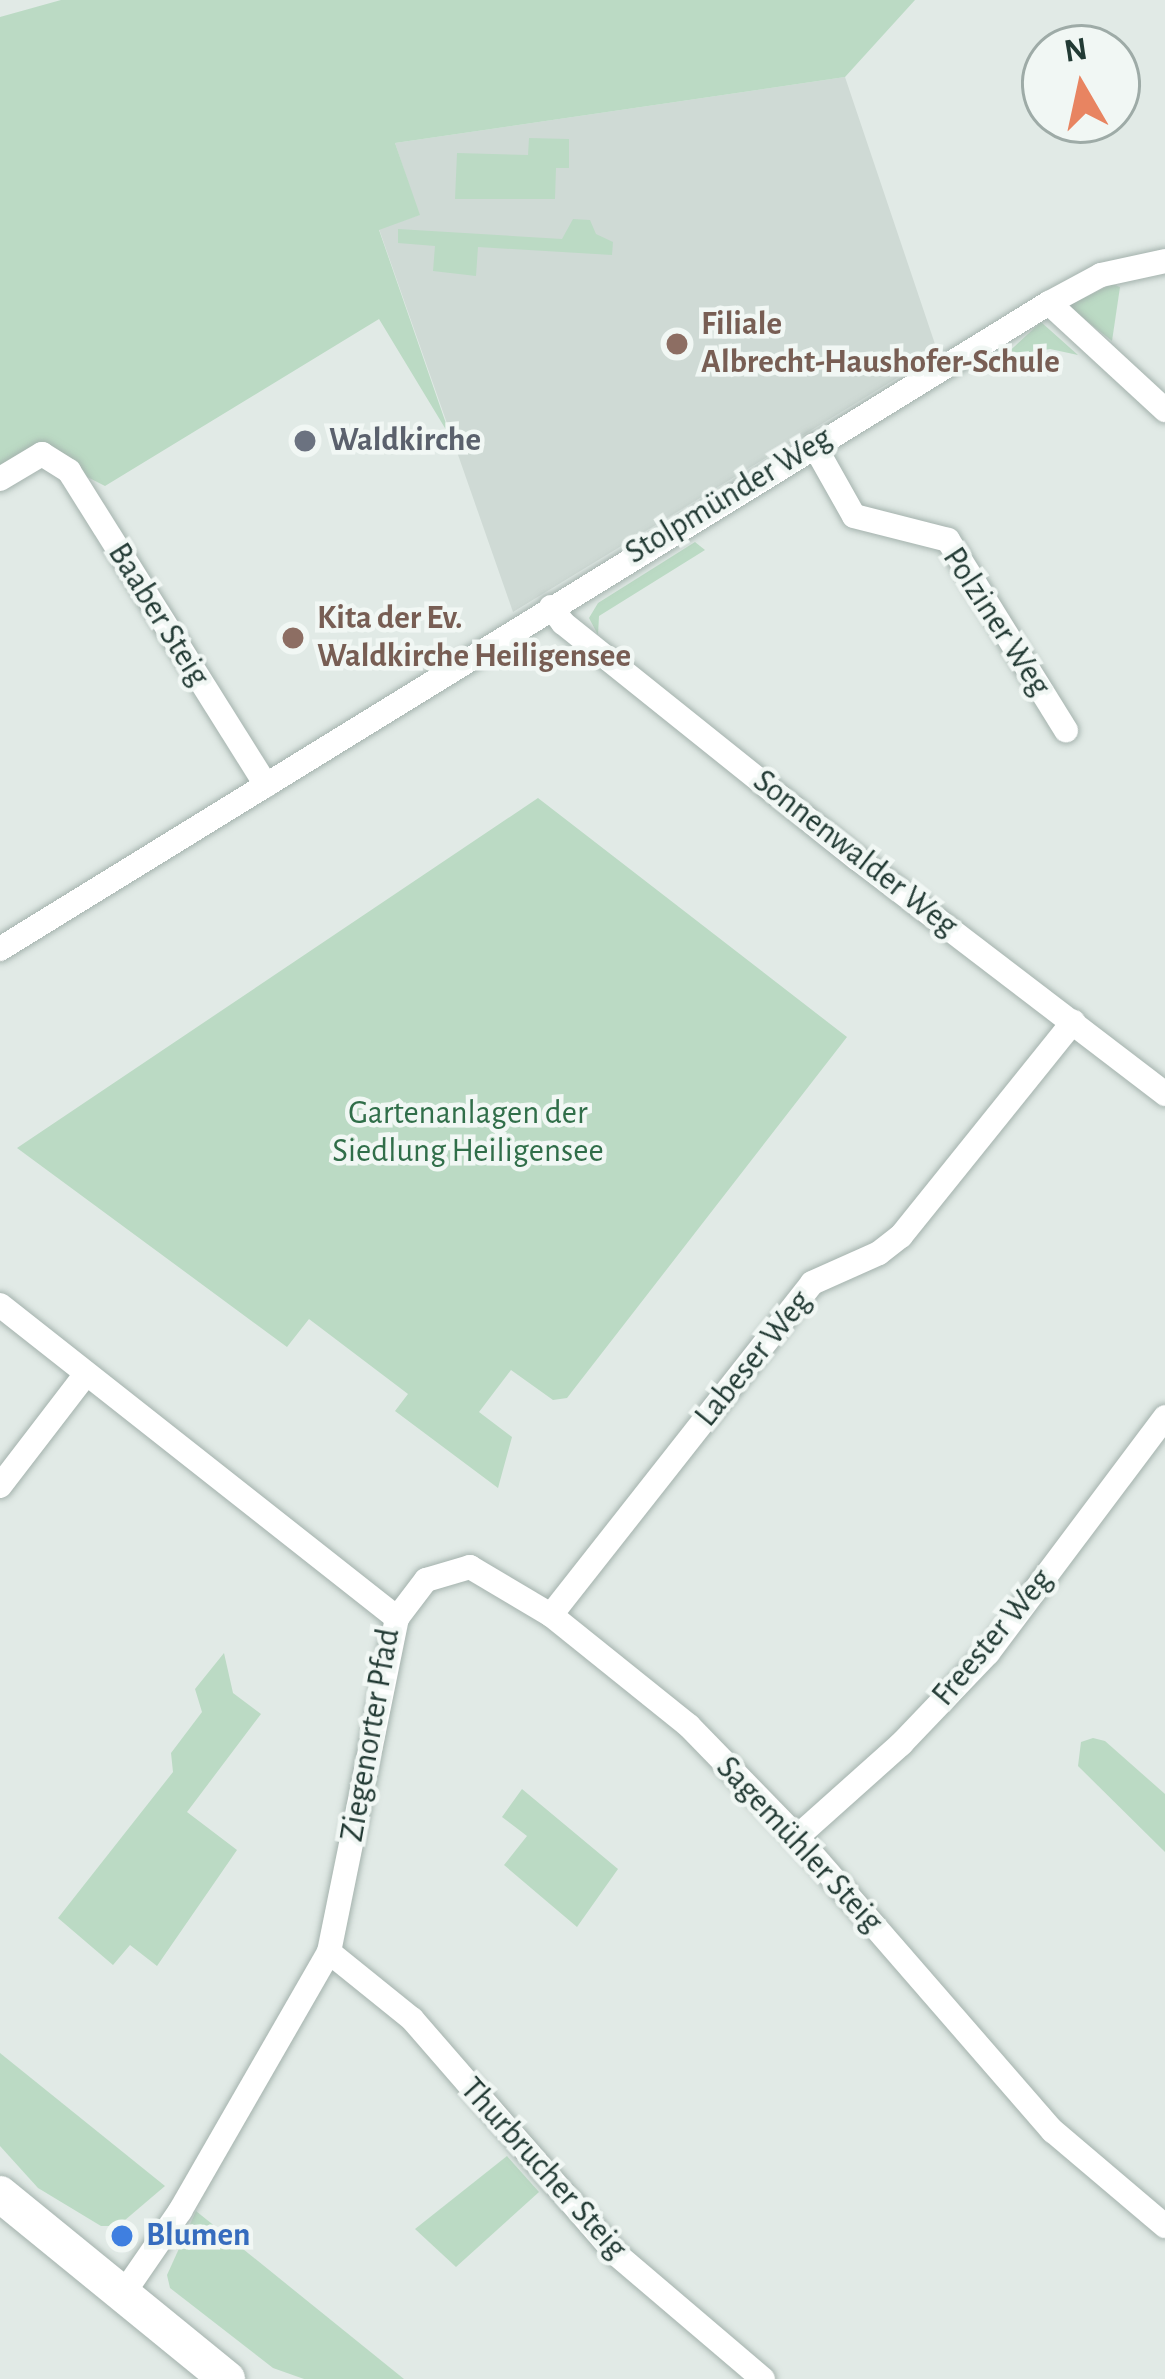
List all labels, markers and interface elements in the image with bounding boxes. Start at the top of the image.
north arrow [1021,24,1141,144]
text: N [1062,33,1090,69]
place label: Filiale Albrecht-Haushofer-Schule [701,305,1060,383]
marker: Filiale Albrecht-Haushofer-Schule [664,331,690,357]
street label: Stolpmünder Weg [619,419,839,573]
place label: Waldkirche [329,421,481,461]
marker: Waldkirche [292,428,318,454]
street label: Baaber Steig [98,536,218,694]
street label: Polziner Weg [933,540,1059,704]
place label: Kita der Ev. Waldkirche Heiligensee [317,599,631,677]
marker: Kita der Ev. Waldkirche Heiligensee [280,625,306,651]
street label: Sonnenwalder Weg [745,762,965,946]
park label: Gartenanlagen der Siedlung Heiligensee [332,1094,604,1172]
street label: Labeser Weg [687,1283,821,1435]
street label: Freester Weg [924,1561,1062,1715]
street label: Ziegenorter Pfad [333,1625,409,1845]
street label: Sagemühler Steig [707,1749,891,1941]
street label: Thurbrucher Steig [451,2070,635,2268]
place label: Blumen [146,2216,250,2256]
marker: Blumen [109,2223,135,2249]

